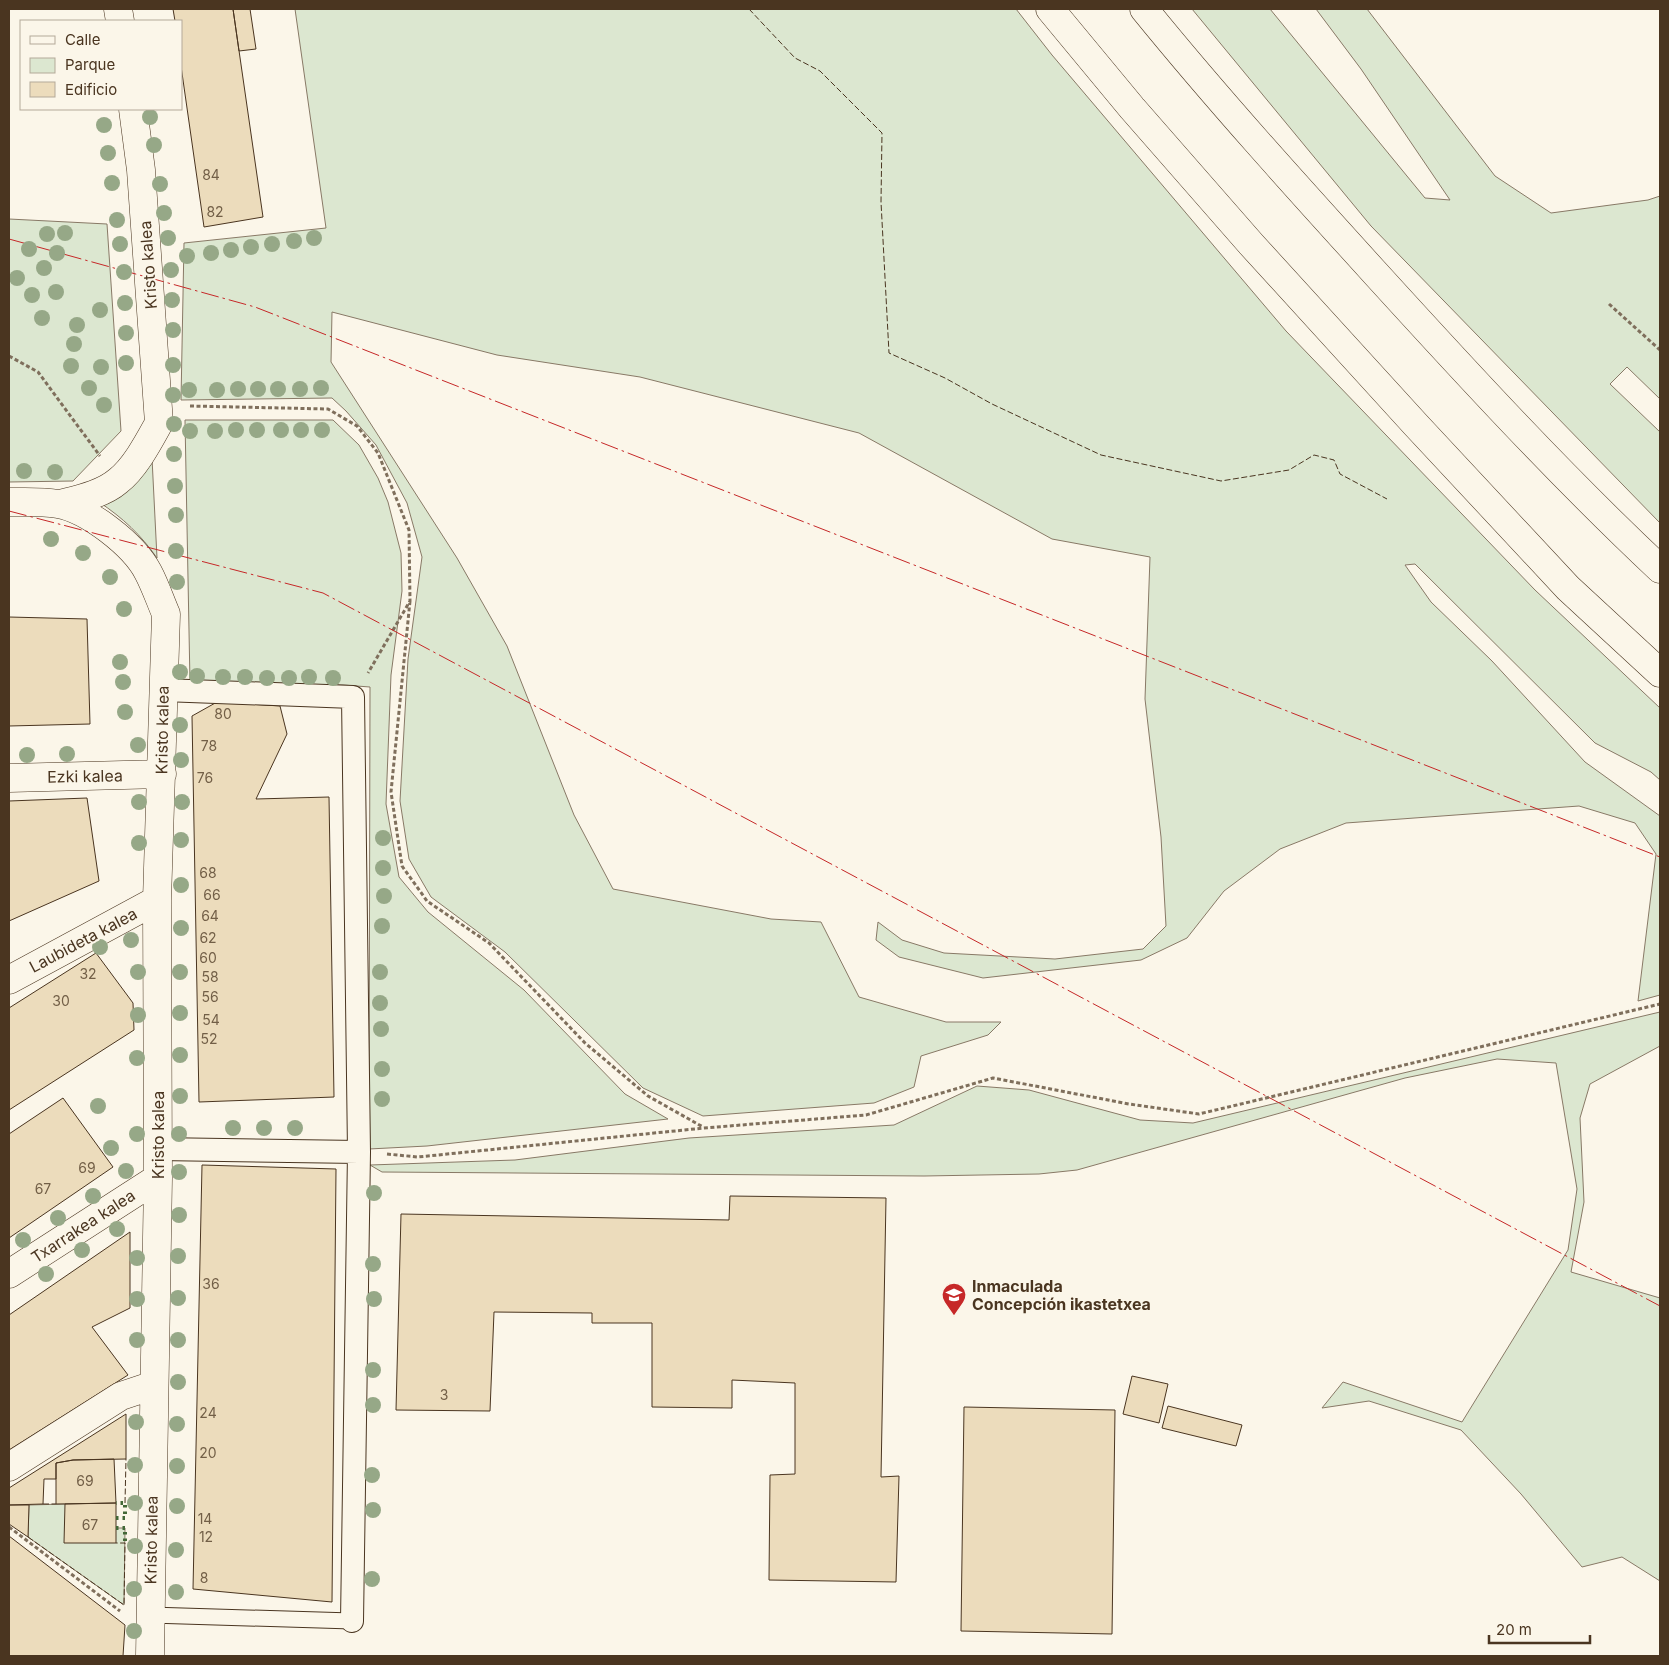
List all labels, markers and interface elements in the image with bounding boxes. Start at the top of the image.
legend [20,20,182,110]
text: Calle [65,30,100,49]
text: Parque [65,55,115,74]
text: Edificio [65,80,117,99]
house number: 84 [202,166,220,183]
house number: 82 [206,203,224,220]
street label: Kristo kalea [135,220,161,310]
street label: Kristo kalea [151,686,173,774]
house number: 80 [214,705,232,722]
house number: 78 [201,737,217,754]
street label: Ezki kalea [47,765,123,787]
house number: 76 [197,769,213,786]
house number: 68 [199,864,217,881]
house number: 66 [203,886,221,903]
street label: Laubideta kalea [26,903,140,977]
house number: 64 [201,907,219,924]
house number: 62 [199,929,217,946]
house number: 60 [199,949,217,966]
house number: 32 [79,965,97,982]
house number: 58 [201,968,219,985]
house number: 56 [201,988,219,1005]
house number: 30 [52,992,70,1009]
house number: 54 [202,1011,220,1028]
house number: 52 [200,1030,218,1047]
street label: Kristo kalea [148,1091,168,1179]
house number: 69 [78,1159,96,1176]
house number: 67 [35,1180,51,1197]
street label: Txarrakea kalea [27,1185,139,1267]
house number: 36 [202,1275,220,1292]
place label: Inmaculada Concepción ikastetxea [972,1276,1151,1314]
school or university icon: Inmaculada Concepción ikastetxea [941,1282,967,1316]
house number: 3 [440,1386,448,1403]
house number: 24 [199,1404,217,1421]
house number: 20 [199,1444,217,1461]
house number: 69 [76,1472,94,1489]
street label: Kristo kalea [140,1496,162,1584]
house number: 14 [198,1510,212,1527]
house number: 67 [82,1516,98,1533]
house number: 12 [199,1528,213,1545]
house number: 8 [200,1569,208,1586]
scale bar [1489,1612,1590,1644]
text: 20 m [1496,1620,1532,1639]

